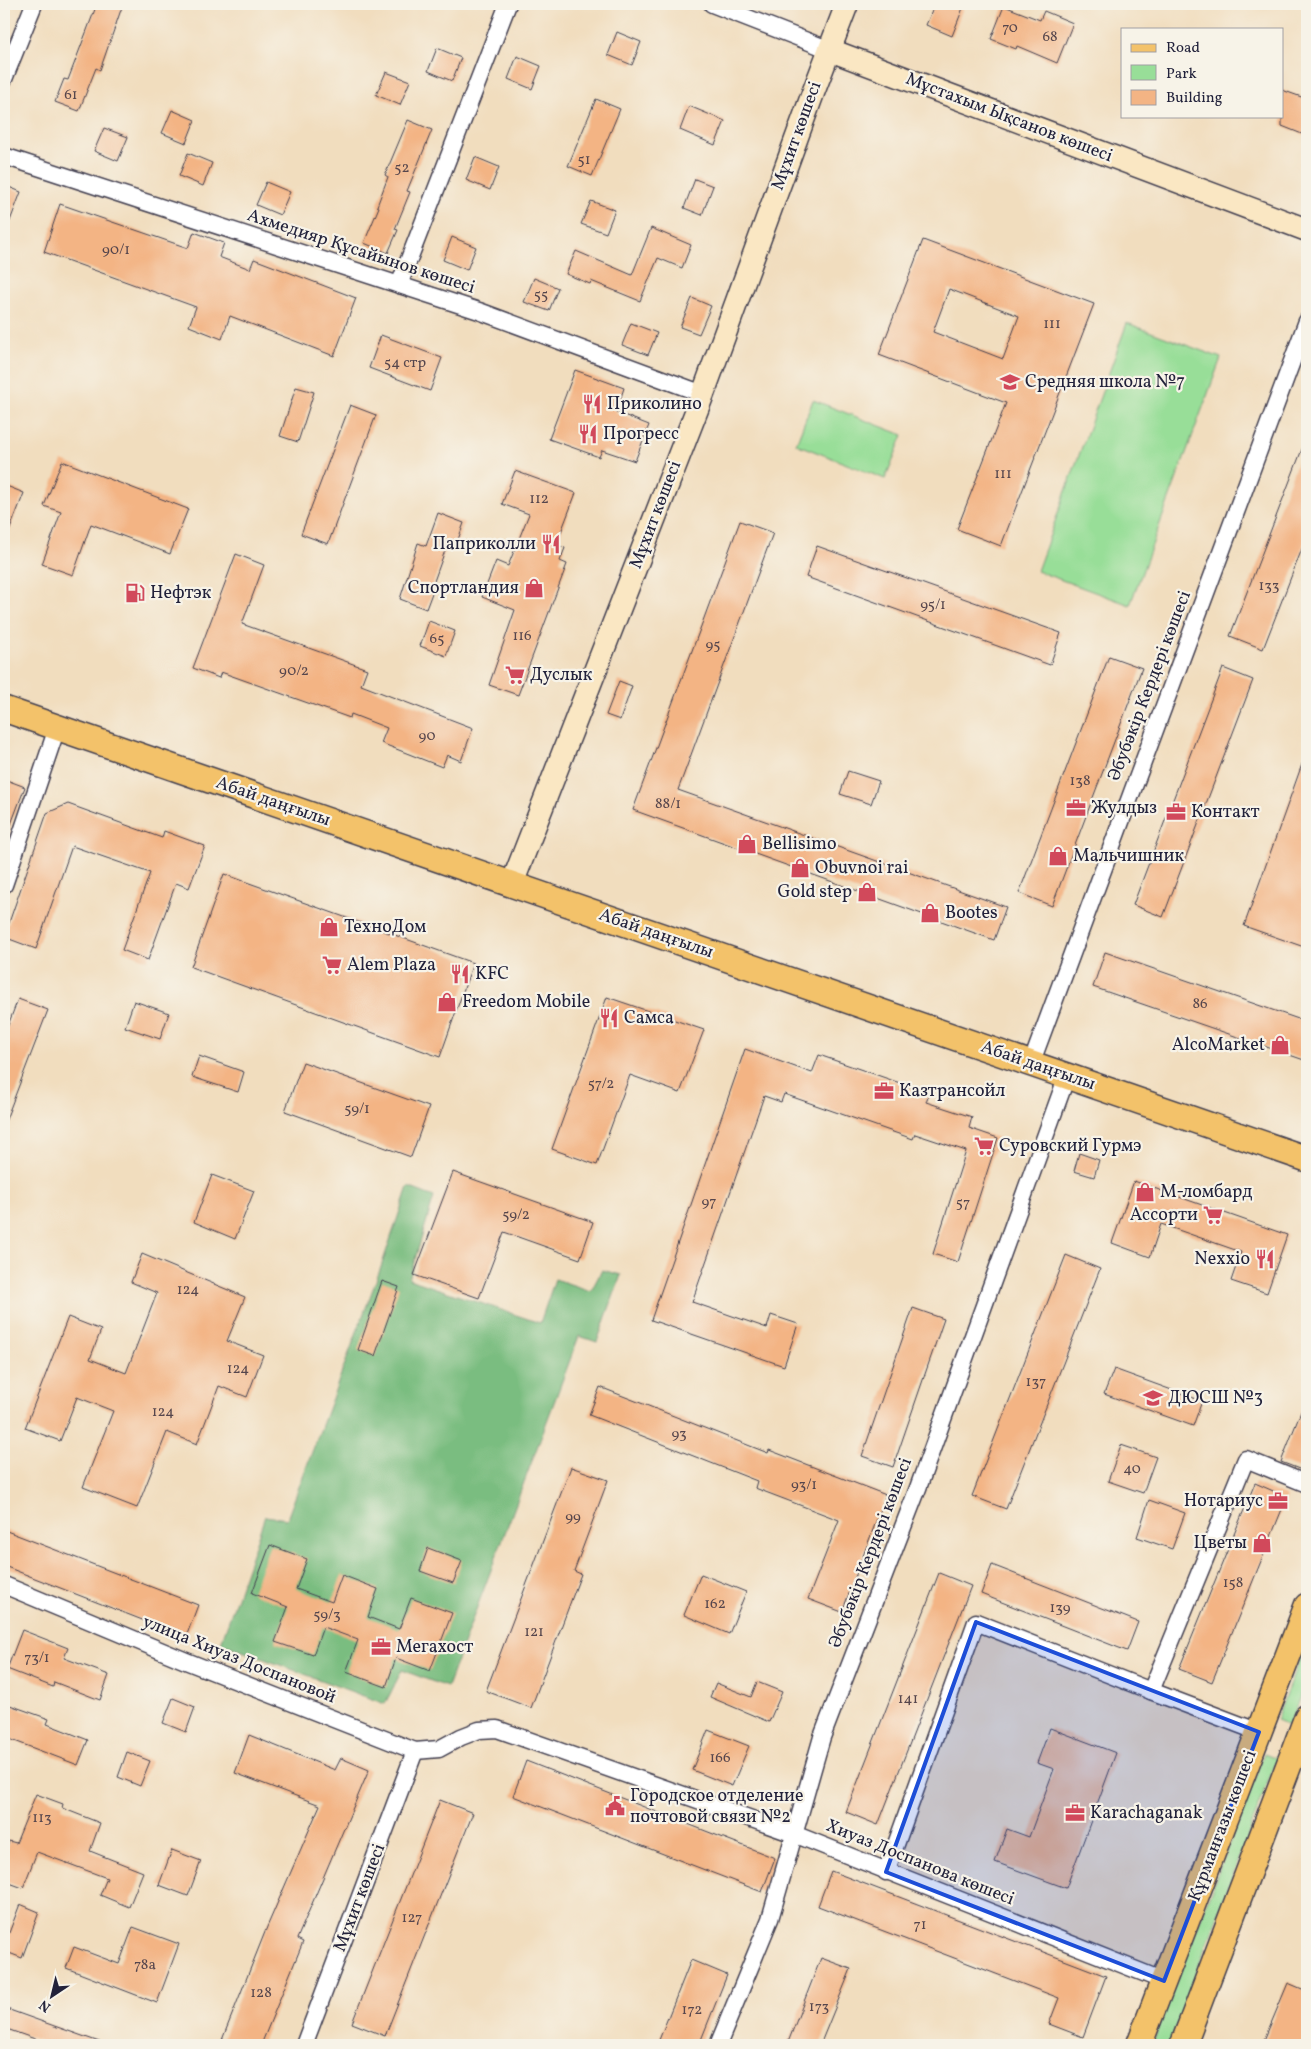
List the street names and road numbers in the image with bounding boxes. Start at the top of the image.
street label: Мұстахым Ықсанов көшесі [902,67,1116,169]
street label: Мұхит көшесі [766,78,828,194]
street label: Ахмедияр Құсайынов көшесі [244,203,478,301]
street label: Мұхит көшесі [624,457,688,573]
street label: Әбубәкір Кердері көшесі [1102,587,1198,785]
street label: Абай даңғылы [212,771,334,833]
street label: Абай даңғылы [595,903,717,965]
street label: Абай даңғылы [977,1035,1099,1097]
street label: Әбубәкір Кердері көшесі [823,1454,919,1652]
street label: улица Хиуаз Доспановой [138,1610,340,1710]
street label: Құрманғазы көшесі [1183,1747,1263,1905]
street label: Хиуаз Доспанова көшесі [822,1814,1018,1912]
street label: Мұхит көшесі [328,1840,392,1956]

